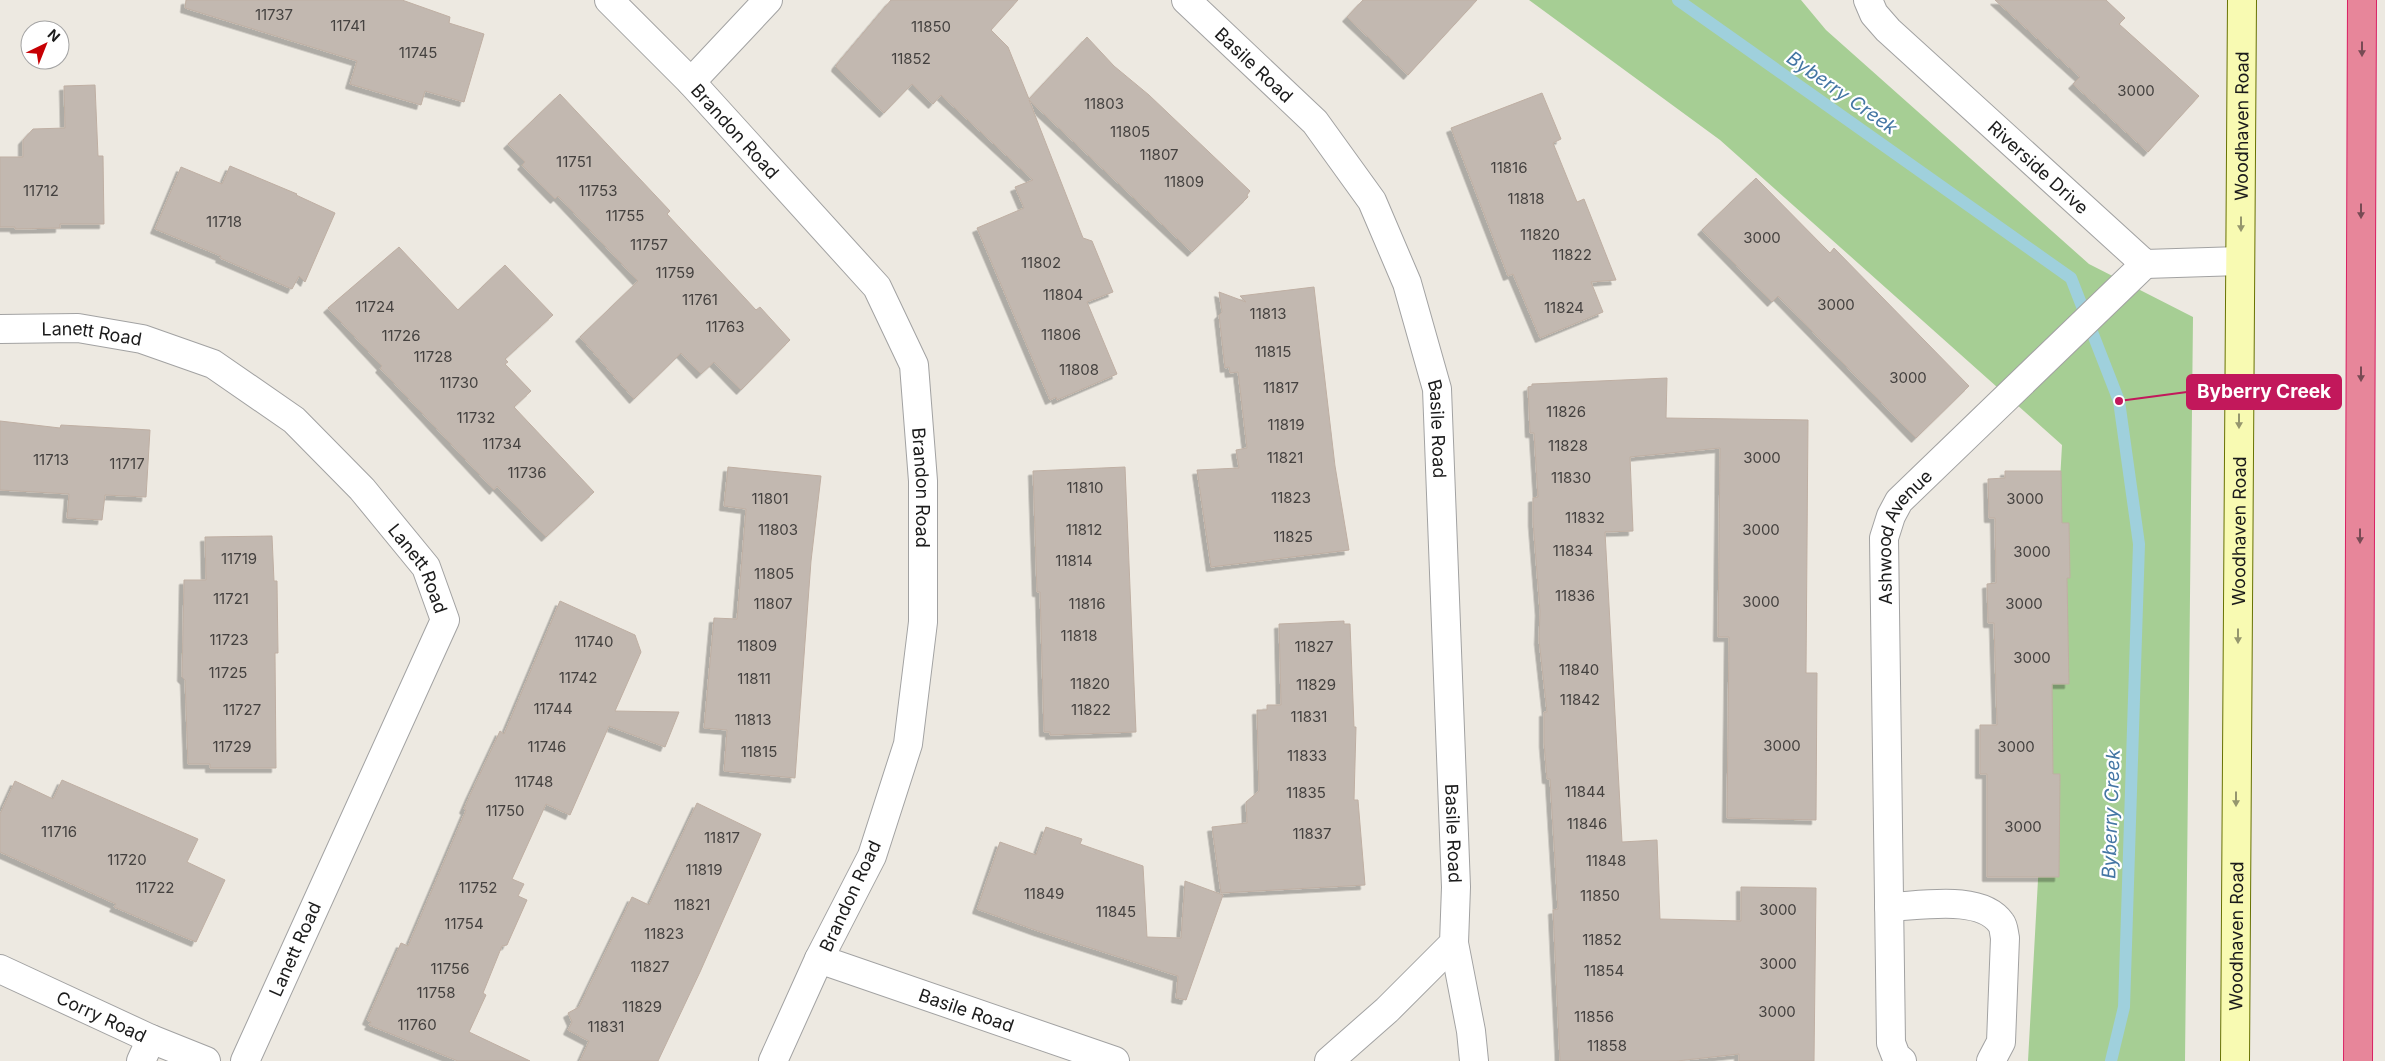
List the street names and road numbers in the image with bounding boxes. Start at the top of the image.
street label: Basile Road [1211,23,1298,106]
street label: Woodhaven Road [2230,51,2252,201]
street label: Brandon Road [687,79,784,183]
street label: Riverside Drive [1984,116,2093,218]
street label: Lanett Road [41,317,143,349]
street label: Basile Road [1424,377,1451,479]
street label: Brandon Road [908,427,934,548]
street label: Woodhaven Road [2228,456,2249,606]
street label: Ashwood Avenue [1873,465,1936,605]
street label: Lanett Road [384,519,452,616]
street label: Basile Road [1442,783,1466,883]
street label: Brandon Road [815,837,885,955]
street label: Woodhaven Road [2225,861,2247,1011]
street label: Lanett Road [265,898,325,1000]
street label: Basile Road [916,984,1017,1036]
street label: Corry Road [53,986,150,1046]

